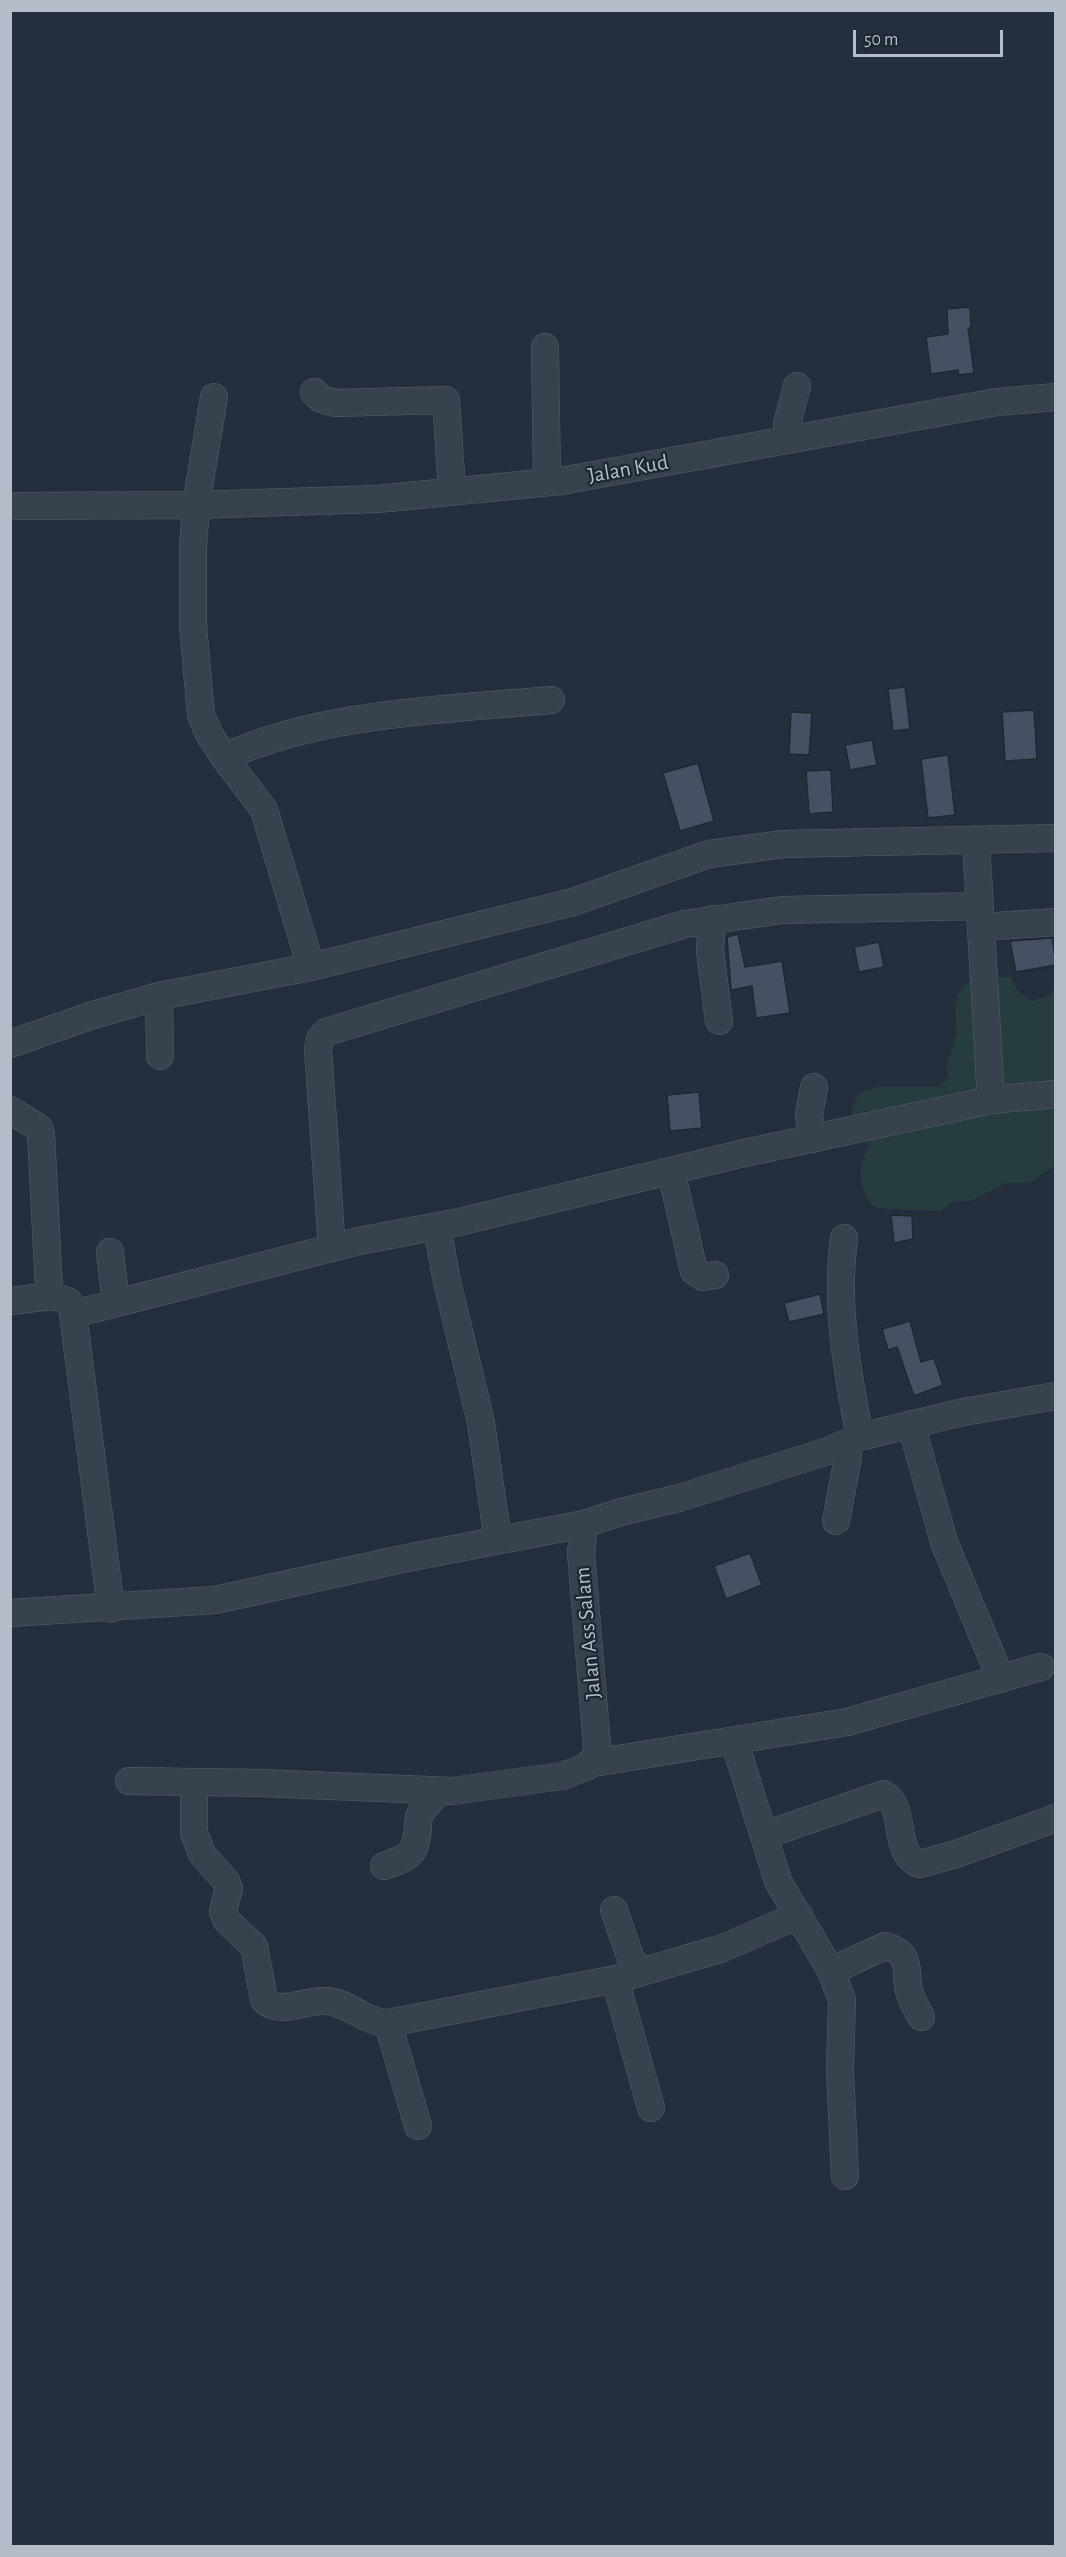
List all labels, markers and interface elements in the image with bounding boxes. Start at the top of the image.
scale bar [856,18,1006,56]
text: 50 m [864,31,898,49]
street label: Jalan Kud [586,449,670,489]
street label: Jalan Ass Salam [569,1566,607,1700]

